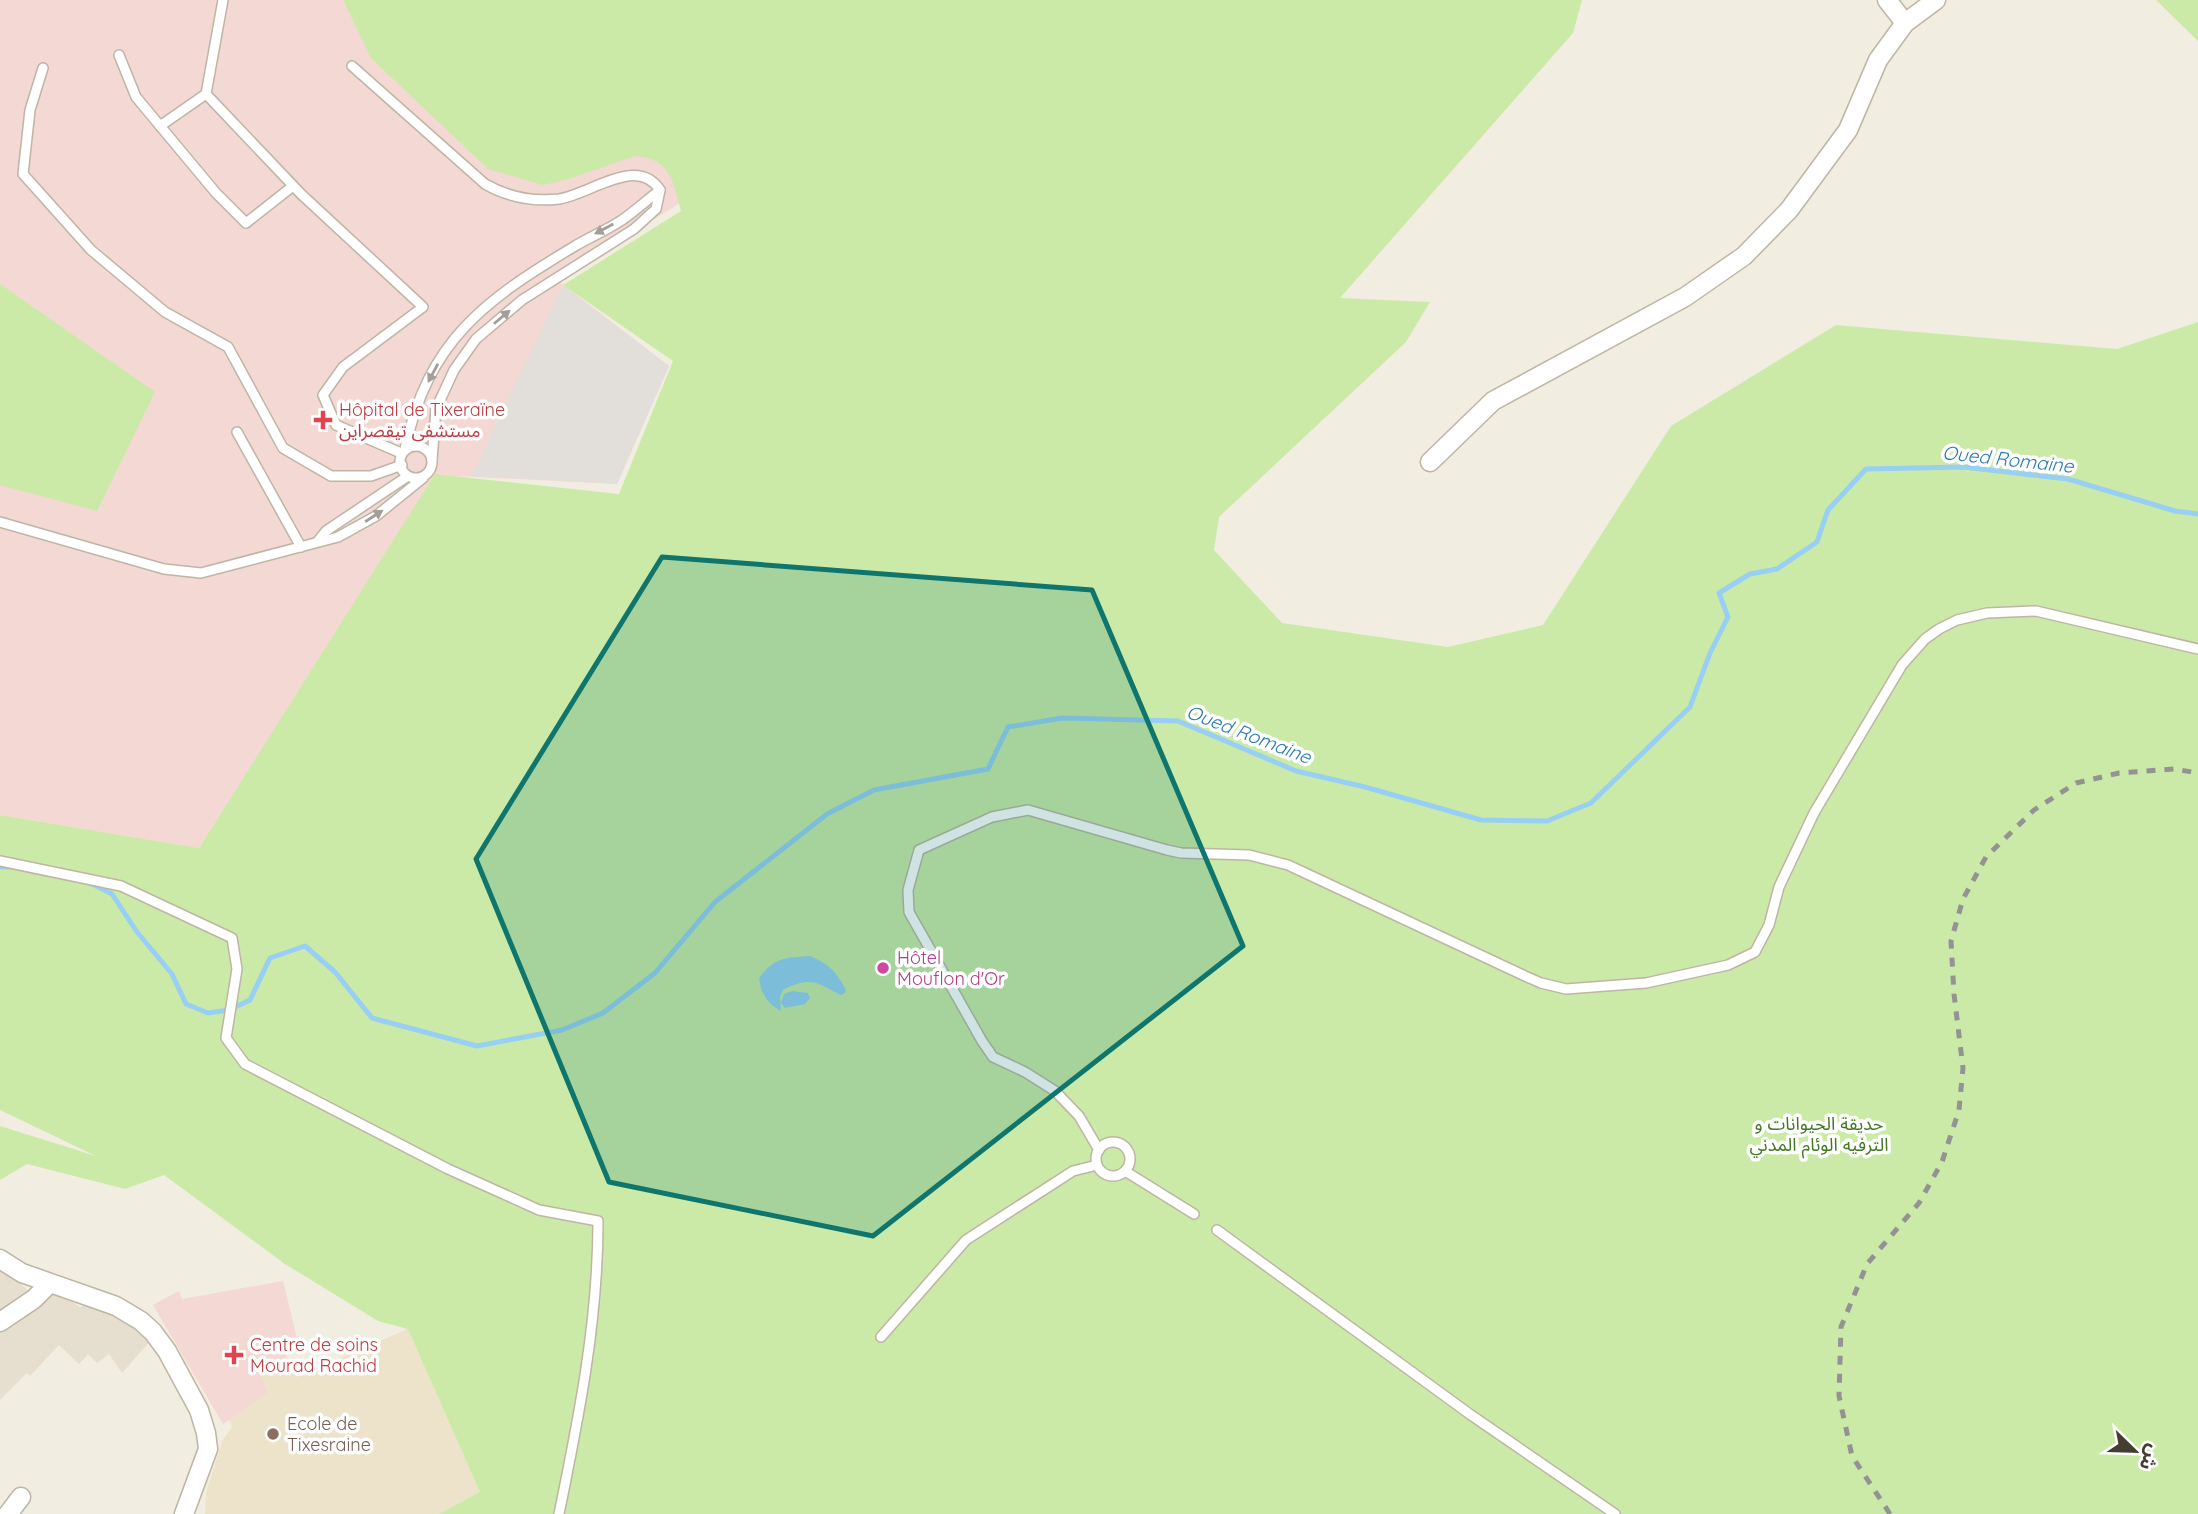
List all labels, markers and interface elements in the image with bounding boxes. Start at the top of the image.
one-way arrow [594,223,614,235]
one-way arrow [493,310,510,325]
one-way arrow [427,363,439,383]
place label: Hôpital de Tixeraïne مستشفى تيقصراين [339,398,505,442]
marker: Hôpital de Tixeraïne مستشفى تيقصراين [313,410,333,430]
water label: Oued Romaine [1941,440,2076,478]
one-way arrow [364,510,383,523]
water label: Oued Romaine [1183,699,1316,769]
place label: Hôtel Mouflon d'Or [897,946,1005,990]
marker: Hôtel Mouflon d'Or [875,960,891,976]
park label: حديقة الحيوانات و الترفيه الوئام المدني [1750,1112,1888,1159]
place label: Centre de soins Mourad Rachid [250,1333,378,1377]
marker: Centre de soins Mourad Rachid [224,1345,244,1365]
place label: Ecole de Tixesraine [287,1412,371,1456]
north arrow [2100,1416,2170,1486]
marker: Ecole de Tixesraine [265,1426,281,1442]
text: ش [2135,1441,2167,1474]

